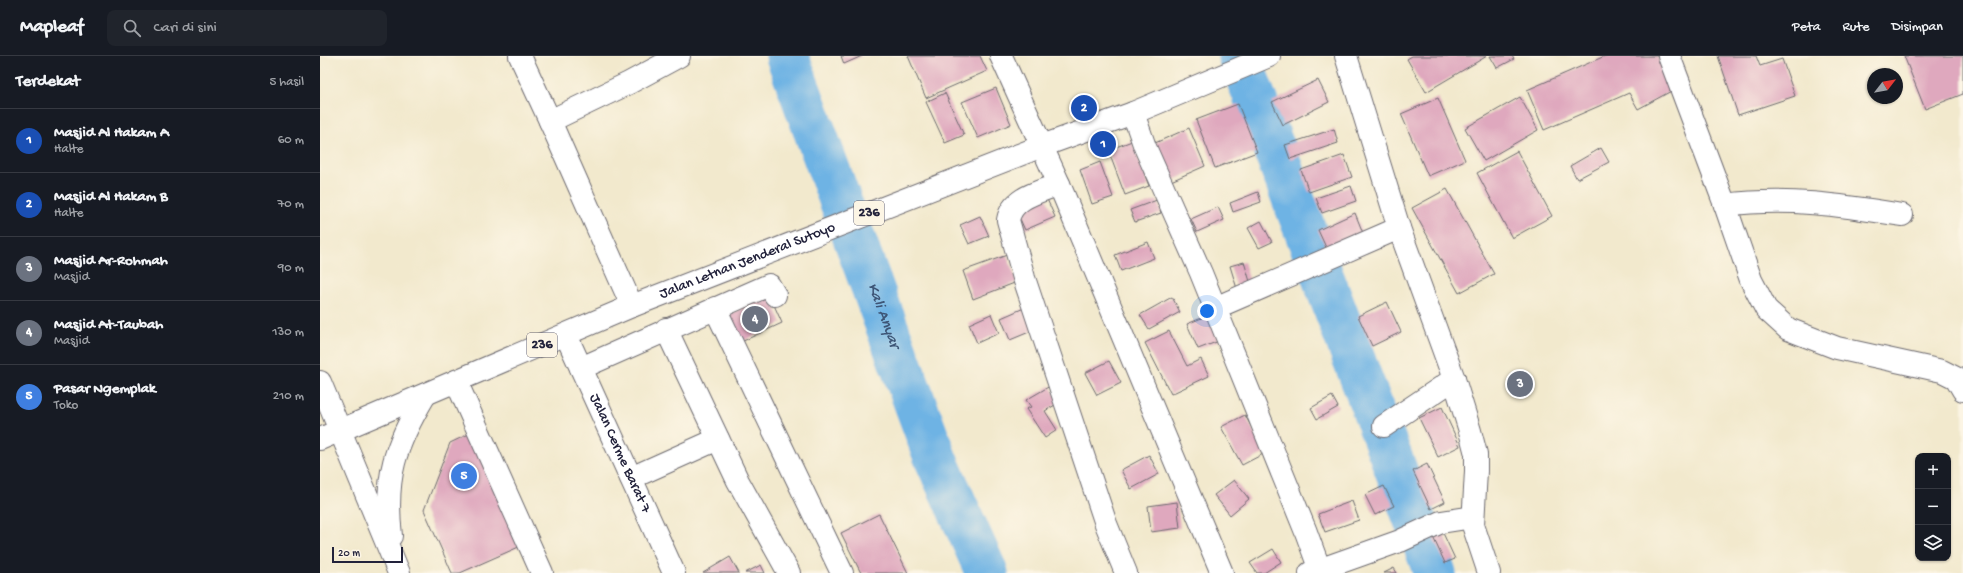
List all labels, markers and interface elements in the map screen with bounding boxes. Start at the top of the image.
search box [107,10,387,46]
text: Mapleaf [20,16,83,39]
icon: search [121,17,143,39]
text: Cari di sini [153,19,217,37]
text: Peta [1792,19,1821,36]
text: Rute [1843,19,1869,36]
text: Disimpan [1891,19,1943,36]
north arrow [1867,68,1903,104]
text: Terdekat [16,72,80,92]
text: 5 hasil [269,75,304,90]
pin: 2 [1071,93,1097,123]
text: Masjid Al Hakam A [54,124,169,142]
pin: 1 [1090,129,1116,159]
text: 1 [26,133,32,148]
text: 60 m [278,133,304,148]
text: Halte [54,142,84,157]
text: Masjid Al Hakam B [54,188,168,206]
text: 2 [26,197,32,212]
text: 70 m [278,197,304,212]
road number: 236 [854,201,884,225]
text: Halte [54,206,84,221]
street label: Jalan Letnan Jenderal Sutoyo [657,218,838,303]
text: Masjid Ar-Rohmah [54,252,168,270]
text: 3 [26,261,32,276]
text: 90 m [278,261,304,276]
text: Masjid [54,270,89,285]
water label: Kali Anyar [862,281,905,354]
your location [1197,301,1217,321]
pin: 4 [742,304,768,334]
text: Masjid At-Taubah [54,316,163,334]
text: 4 [26,325,32,340]
text: 130 m [272,325,304,340]
road number: 236 [527,333,557,357]
text: Masjid [54,334,89,349]
pin: 3 [1507,369,1533,399]
text: Pasar Ngemplak [54,380,156,398]
text: 5 [26,389,32,404]
text: 210 m [273,389,304,404]
street label: Jalan Cerme Barat 7 [585,391,655,517]
text: Toko [54,398,78,413]
map controls [1915,453,1951,561]
button: + [1915,453,1951,489]
pin: 5 [451,461,477,491]
button: − [1915,489,1951,525]
button: layers [1915,525,1951,561]
scale bar [332,545,403,564]
text: 20 m [338,548,360,560]

